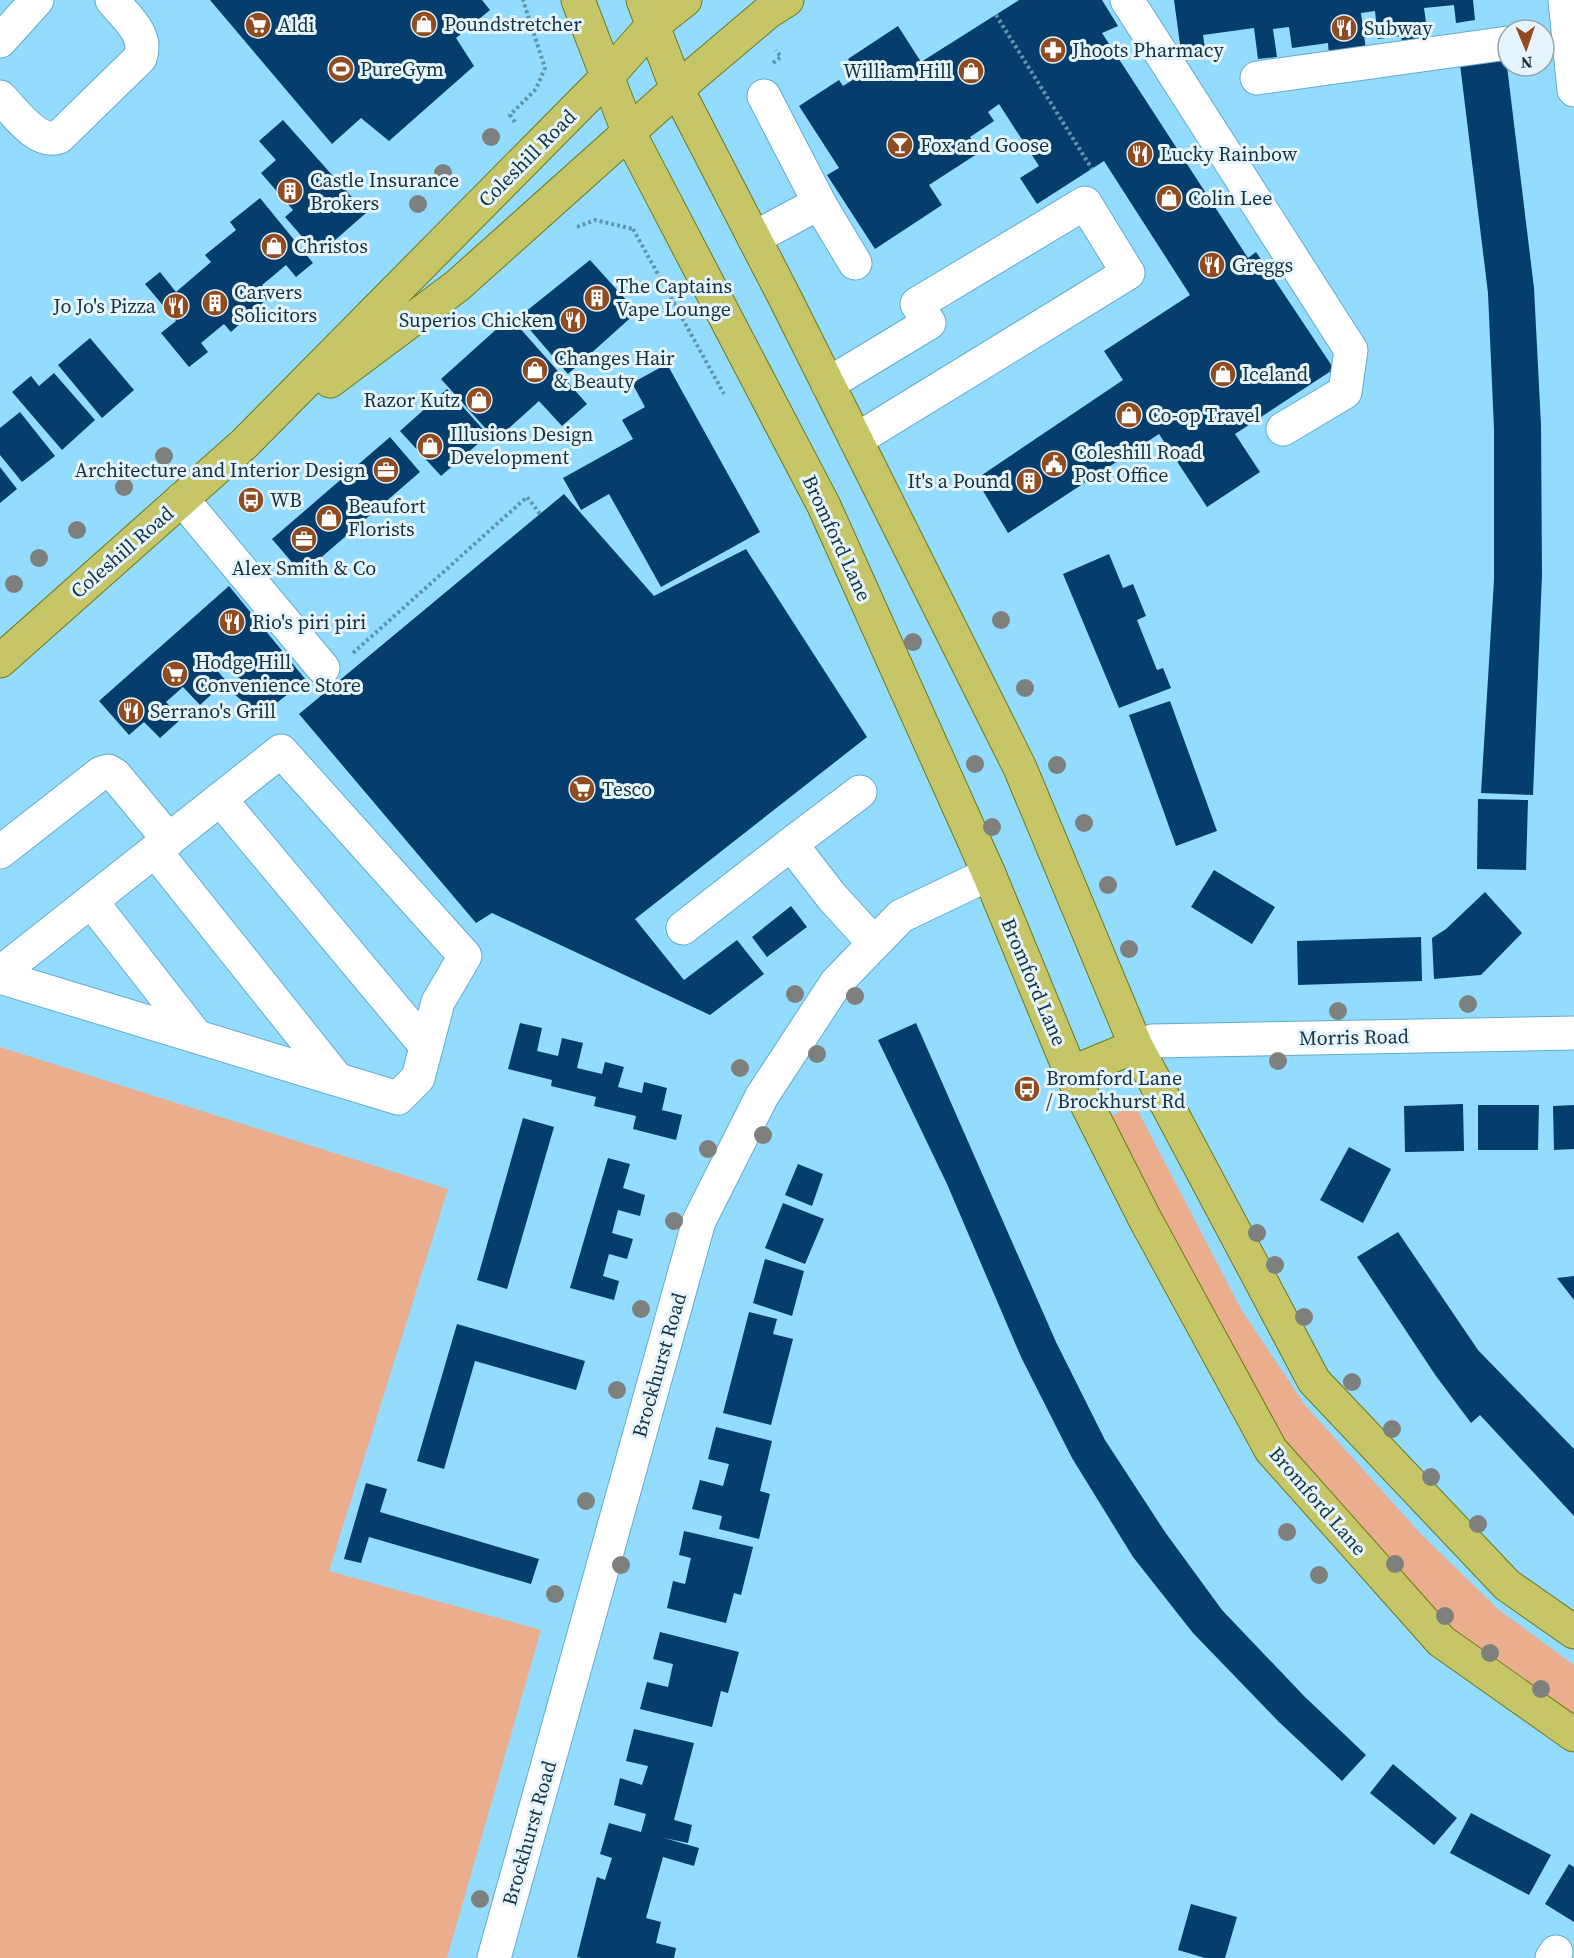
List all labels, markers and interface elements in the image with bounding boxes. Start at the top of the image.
shop icon: Poundstretcher [409,9,439,39]
supermarket icon: Aldi [243,10,273,40]
place label: Poundstretcher [444,10,582,38]
place label: Aldi [278,11,315,39]
restaurant icon: Subway [1329,13,1359,43]
place label: Subway [1364,14,1433,42]
north arrow [1496,18,1556,78]
pharmacy icon: Jhoots Pharmacy [1038,35,1068,65]
place label: Jhoots Pharmacy [1071,36,1224,64]
text: N [1520,52,1533,74]
sports icon: PureGym [326,54,356,84]
place label: PureGym [360,55,444,83]
shop icon: William Hill [956,56,986,86]
place label: William Hill [843,57,952,85]
street label: Coleshill Road [472,102,583,213]
bar icon: Fox and Goose [885,130,915,160]
place label: Fox and Goose [920,131,1049,159]
restaurant icon: Lucky Rainbow [1125,139,1155,169]
place label: Lucky Rainbow [1160,140,1298,168]
place label: Castle Insurance Brokers [310,166,459,217]
building icon: Castle Insurance Brokers [275,176,305,206]
shop icon: Colin Lee [1154,183,1184,213]
place label: Colin Lee [1188,184,1272,212]
shop icon: Christos [259,231,289,261]
place label: Christos [294,232,368,260]
restaurant icon: Greggs [1197,250,1227,280]
place label: Greggs [1232,251,1293,279]
place label: The Captains Vape Lounge [616,272,732,323]
place label: Carvers Solicitors [234,278,317,329]
building icon: The Captains Vape Lounge [582,283,612,313]
building icon: Carvers Solicitors [200,288,230,318]
restaurant icon: Jo Jo's Pizza [161,291,191,321]
place label: Jo Jo's Pizza [52,292,157,320]
restaurant icon: Superios Chicken [558,305,588,335]
place label: Superios Chicken [399,306,554,334]
place label: Changes Hair & Beauty [554,344,675,395]
shop icon: Changes Hair & Beauty [520,355,550,385]
shop icon: Iceland [1208,359,1238,389]
place label: Iceland [1242,360,1309,388]
shop icon: Razor Kutz [464,385,494,415]
place label: Razor Kutz [363,386,460,414]
shop icon: Co-op Travel [1114,400,1144,430]
place label: Co-op Travel [1148,401,1260,429]
place label: Illusions Design Development [450,420,593,471]
shop icon: Illusions Design Development [415,431,445,461]
place label: Coleshill Road Post Office [1074,438,1203,489]
public building icon: Coleshill Road Post Office [1039,449,1069,479]
office icon: Architecture and Interior Design [371,455,401,485]
place label: Architecture and Interior Design [75,456,366,484]
building icon: It's a Pound [1014,466,1044,496]
place label: It's a Pound [908,467,1011,495]
street label: Bromford Lane [796,470,878,606]
bus stop icon: WB [236,485,266,515]
place label: WB [270,486,302,514]
place label: Beaufort Florists [348,492,426,543]
street label: Coleshill Road [65,499,180,605]
shop icon: Beaufort Florists [314,503,344,533]
office icon: Alex Smith & Co [289,524,319,554]
place label: Alex Smith & Co [232,554,376,582]
restaurant icon: Rio's piri piri [217,607,247,637]
place label: Rio's piri piri [252,608,366,636]
place label: Hodge Hill Convenience Store [195,648,361,699]
supermarket icon: Hodge Hill Convenience Store [160,659,190,689]
restaurant icon: Serrano's Grill [116,696,146,726]
place label: Serrano's Grill [150,697,276,725]
supermarket icon: Tesco [567,774,597,804]
place label: Tesco [602,775,652,803]
street label: Bromford Lane [995,914,1073,1050]
street label: Morris Road [1299,1022,1410,1052]
place label: Bromford Lane / Brockhurst Rd [1046,1064,1186,1115]
bus stop icon: Bromford Lane / Brockhurst Rd [1012,1074,1042,1104]
street label: Brockhurst Road [625,1289,693,1441]
street label: Bromford Lane [1263,1440,1373,1562]
street label: Brockhurst Road [495,1757,563,1909]

